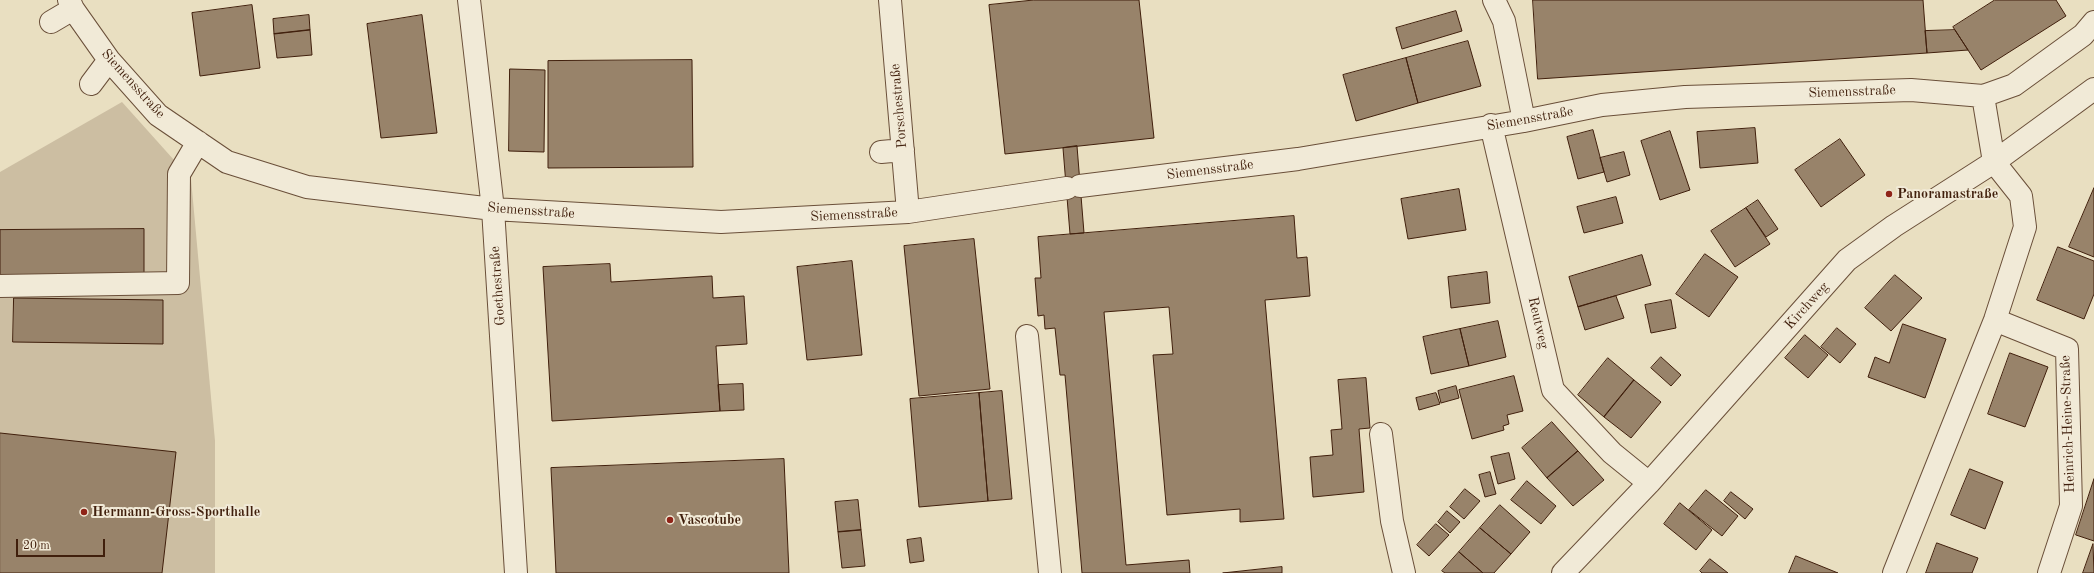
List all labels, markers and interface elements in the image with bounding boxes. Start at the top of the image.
street label: Siemensstraße [97,46,169,122]
street label: Porschestraße [887,63,911,149]
street label: Siemensstraße [1808,82,1896,102]
street label: Siemensstraße [1485,103,1575,135]
street label: Siemensstraße [1166,156,1254,184]
place label: Panoramastraße [1897,186,1998,202]
marker: Panoramastraße [1884,189,1894,199]
street label: Siemensstraße [487,200,575,222]
street label: Siemensstraße [810,204,898,226]
street label: Goethestraße [487,246,509,326]
street label: Kirchweg [1781,279,1833,333]
street label: Reutweg [1524,295,1552,351]
street label: Heinrich-Heine-Straße [2057,355,2079,493]
place label: Hermann-Gross-Sporthalle [92,504,260,520]
marker: Hermann-Gross-Sporthalle [79,507,89,517]
place label: Vascotube [678,512,741,528]
marker: Vascotube [665,515,675,525]
scale bar [18,531,107,557]
text: 20 m [23,540,50,552]

